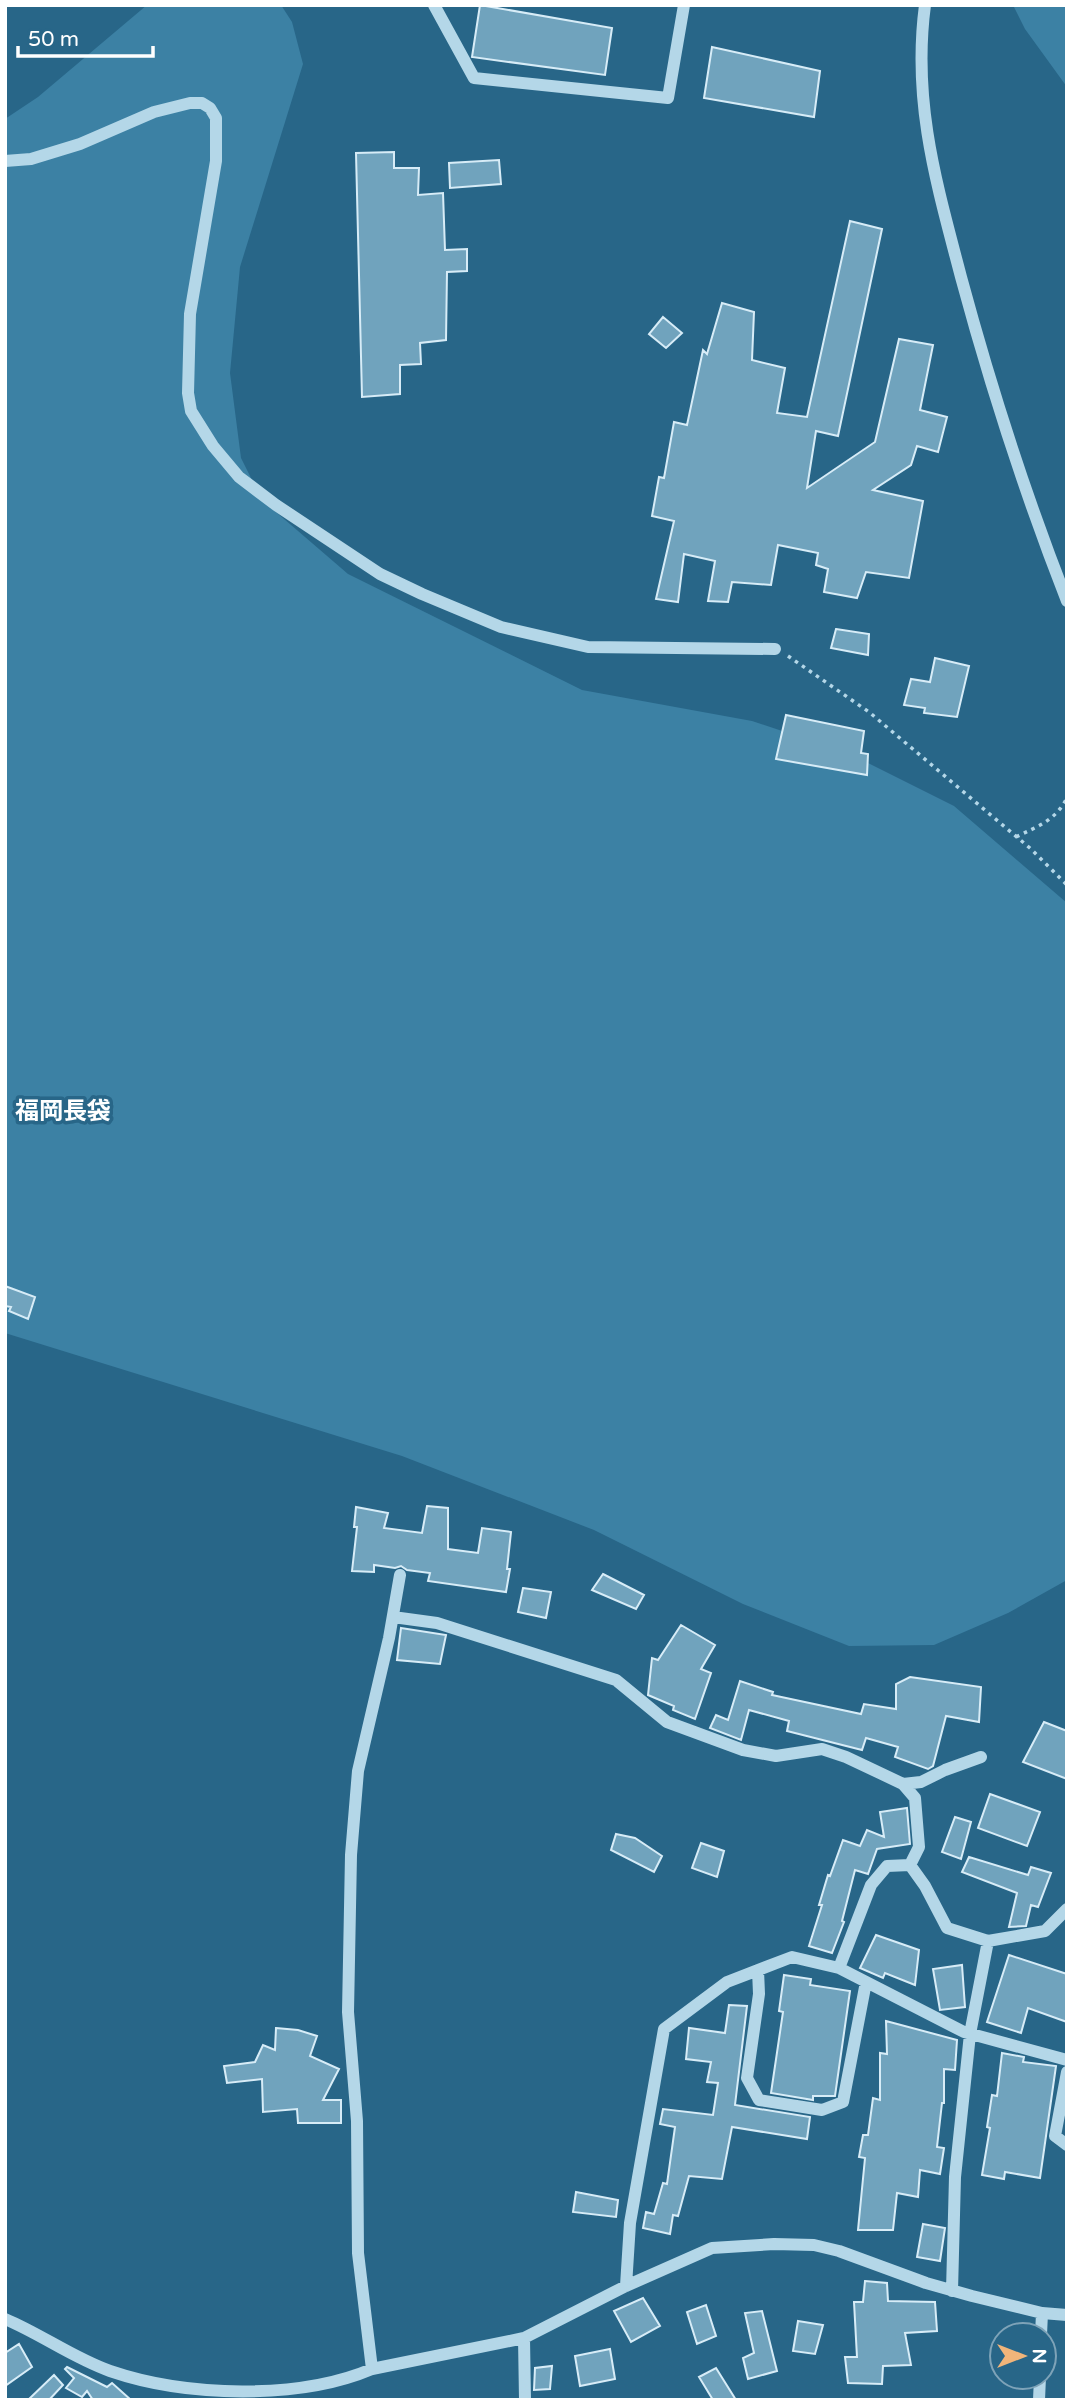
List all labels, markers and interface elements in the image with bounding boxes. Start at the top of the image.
scale bar [18,14,152,58]
text: 50 m [28,27,79,52]
district label: 福岡長袋 [15,1097,111,1126]
north arrow [988,2321,1058,2391]
text: N [1028,2348,1050,2364]

